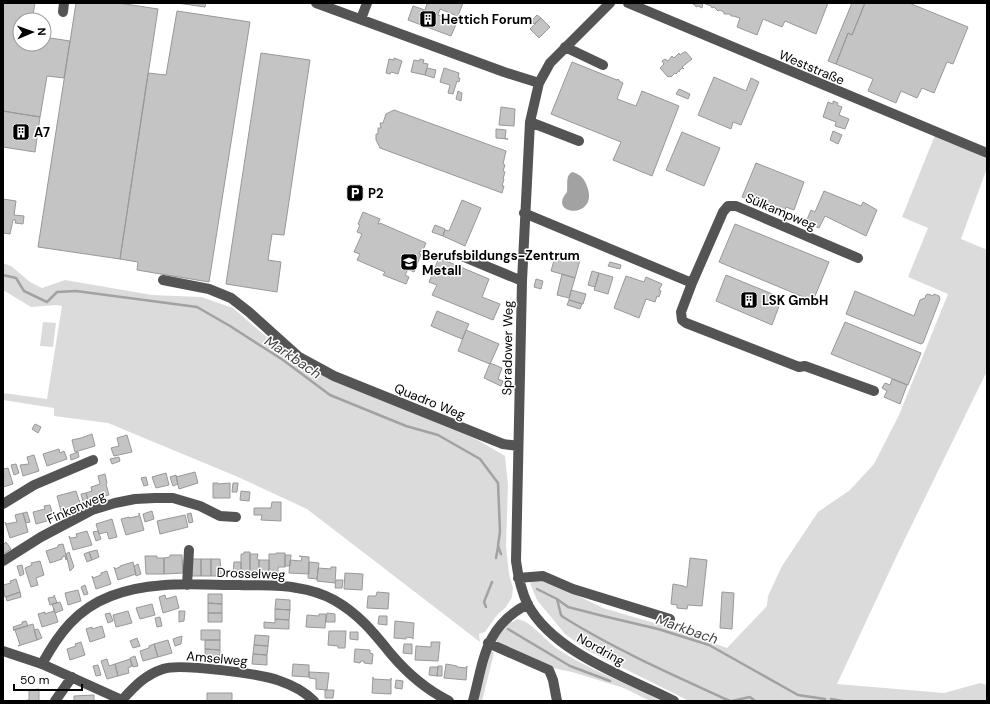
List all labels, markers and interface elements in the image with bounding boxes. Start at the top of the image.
building icon: Hettich Forum [418,9,438,29]
place label: Hettich Forum [441,11,532,28]
north arrow [12,12,52,52]
text: N [35,27,49,36]
street label: Weststraße [776,46,847,89]
building icon: A7 [11,122,31,142]
place label: A7 [34,124,50,141]
parking icon: P2 [345,183,365,203]
place label: P2 [368,185,383,202]
street label: Sülkampweg [743,189,819,234]
place label: Berufsbildungs-Zentrum Metall [422,247,580,279]
school or university icon: Berufsbildungs-Zentrum Metall [399,252,419,272]
building icon: LSK GmbH [739,290,759,310]
place label: LSK GmbH [762,292,828,309]
street label: Spradower Weg [498,300,517,396]
water label: Markbach [261,332,325,382]
street label: Quadro Weg [392,380,468,423]
street label: Finkenweg [44,487,108,528]
street label: Drosselweg [216,564,286,583]
water label: Markbach [654,610,720,648]
street label: Nordring [574,629,628,669]
street label: Amselweg [186,647,248,670]
scale bar [14,666,82,692]
text: 50 m [20,672,49,688]

